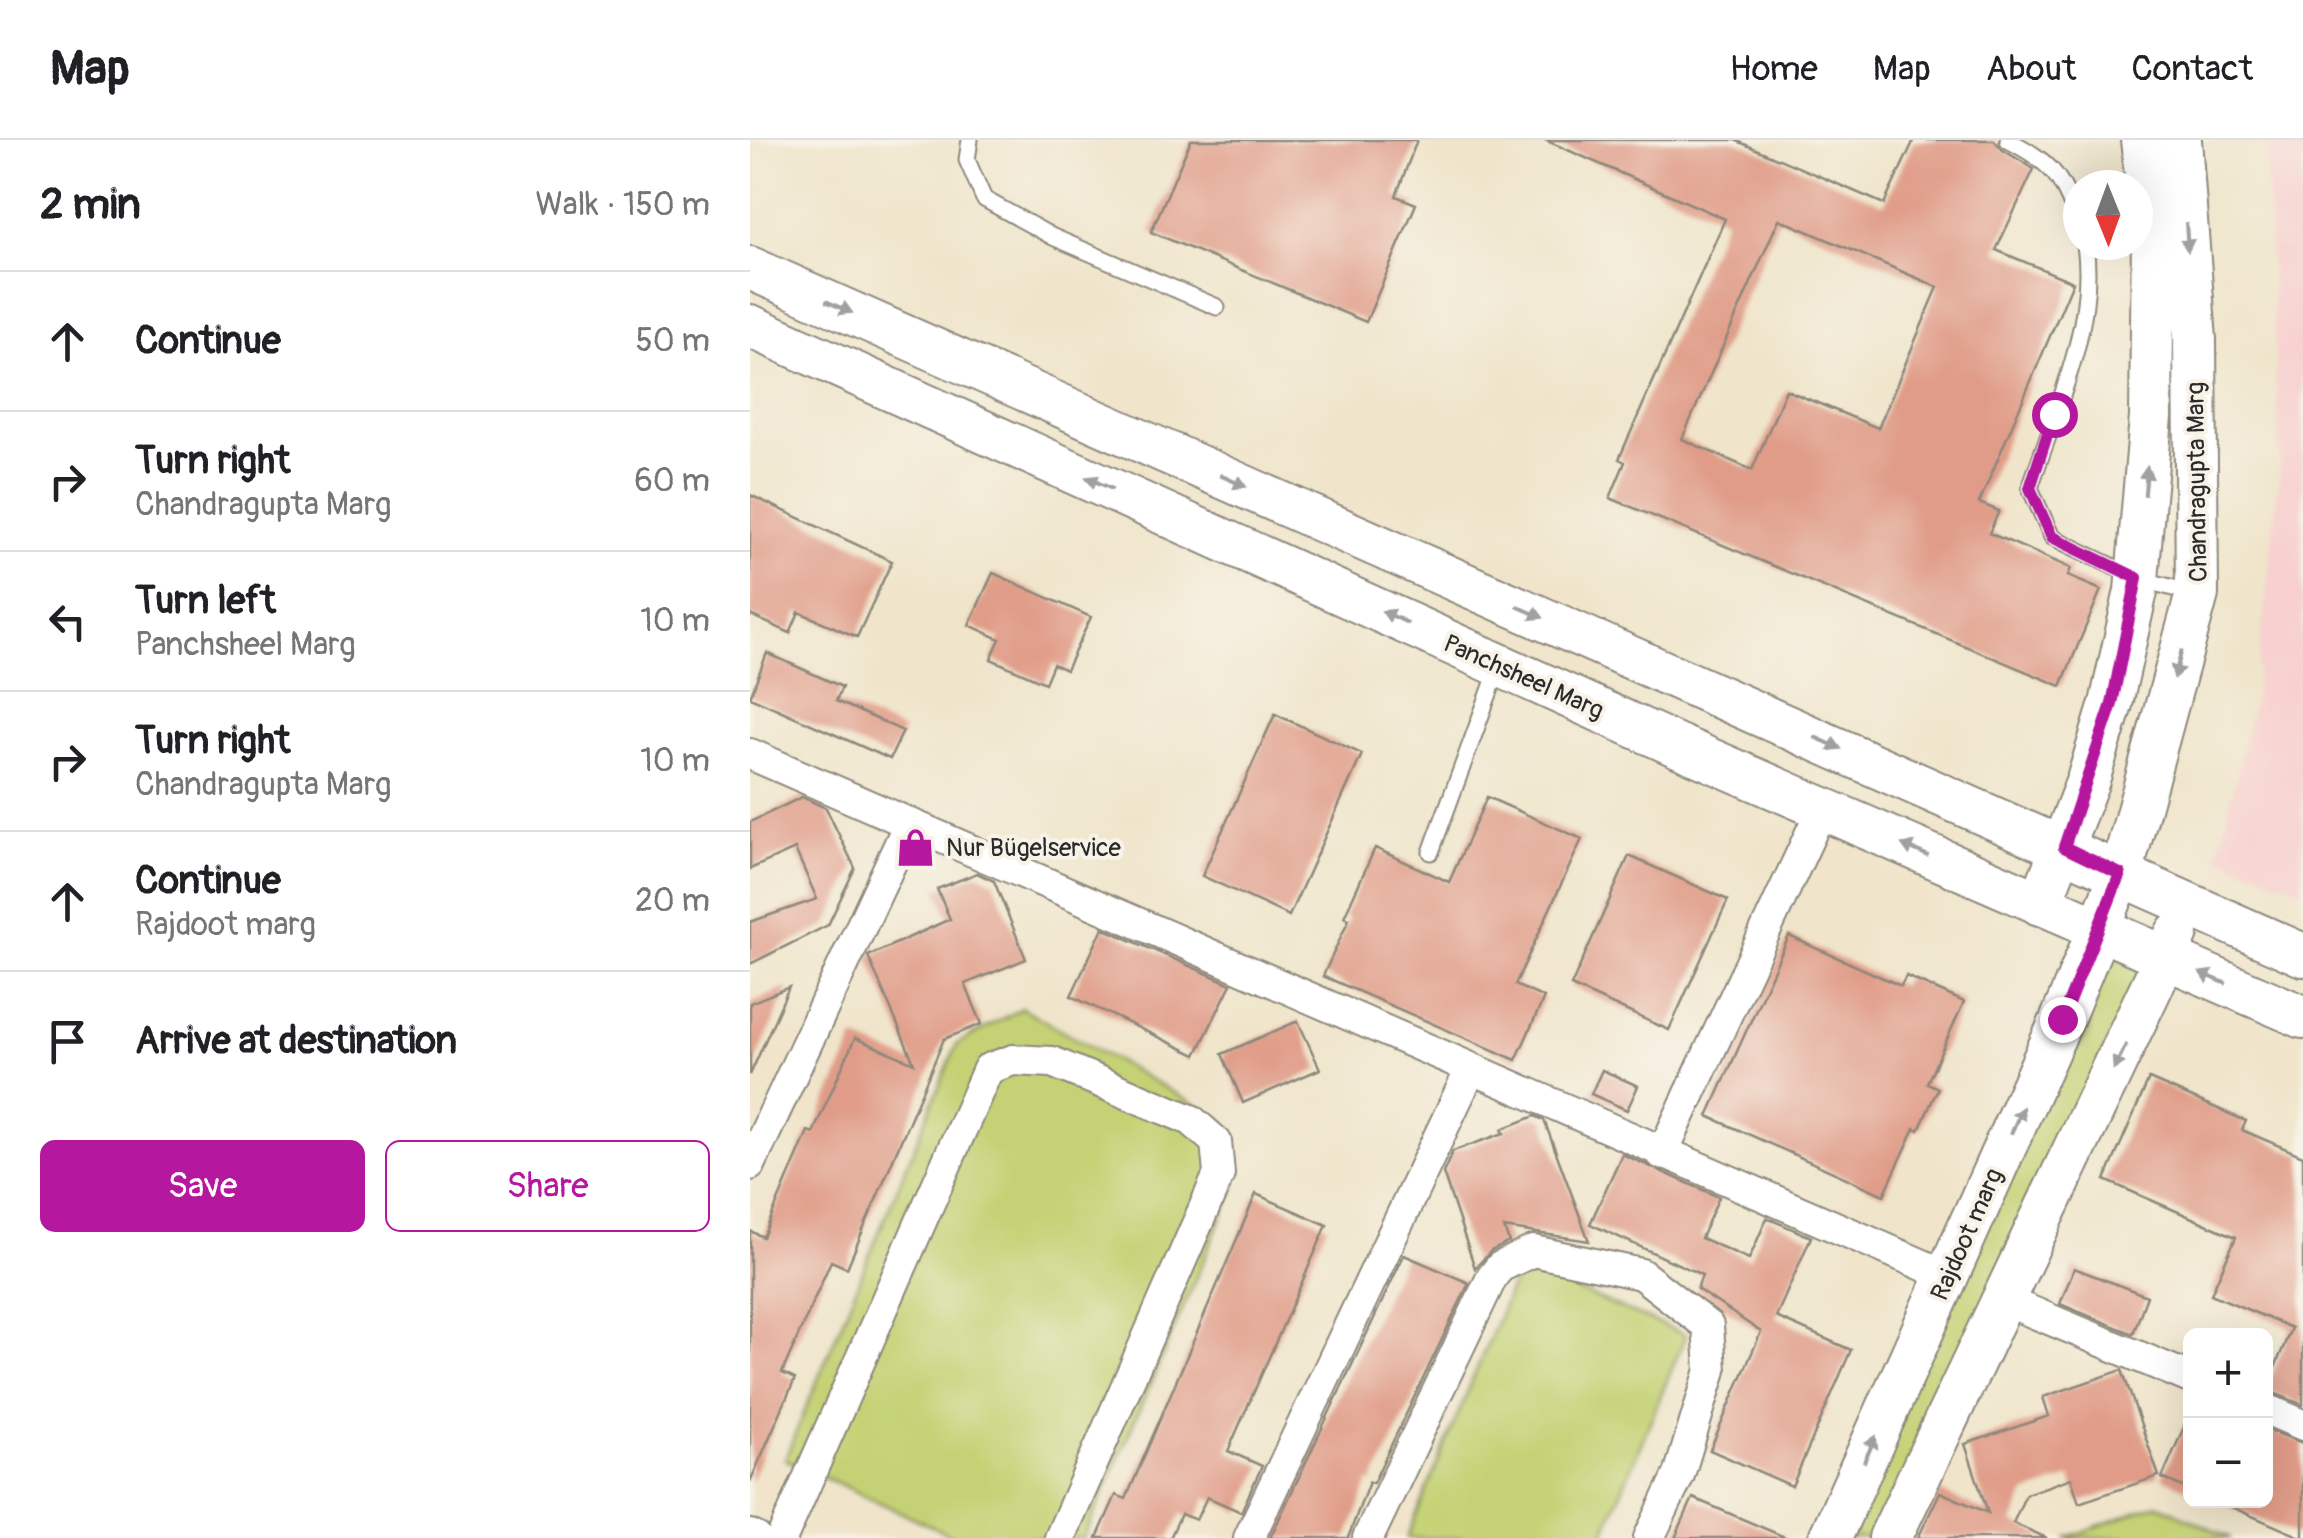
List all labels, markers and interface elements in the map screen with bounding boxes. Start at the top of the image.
text: Map [50,39,130,99]
text: Home [1730,47,1818,91]
text: Map [1873,47,1931,91]
text: About [1986,47,2076,91]
text: Contact [2131,47,2253,91]
north arrow [2063,170,2153,260]
text: 2 min [40,179,141,231]
text: Walk · 150 m [536,185,710,225]
one-way arrow [2179,222,2195,254]
one-way arrow [825,299,854,316]
icon: ahead [40,314,95,369]
text: Continue [135,317,281,365]
text: 50 m [635,321,710,361]
street label: Chandragupta Marg [2180,382,2215,582]
route start [2032,392,2078,438]
text: Turn right [135,437,290,485]
icon: right [40,454,95,509]
text: 60 m [634,461,710,501]
one-way arrow [2138,464,2154,496]
one-way arrow [1218,473,1248,489]
one-way arrow [1084,475,1114,491]
text: Chandragupta Marg [135,485,391,525]
text: Turn left [135,577,276,625]
icon: left [40,594,95,649]
text: 10 m [640,601,710,641]
one-way arrow [1515,604,1545,620]
one-way arrow [1380,609,1410,625]
text: Panchsheel Marg [135,625,356,665]
street label: Panchsheel Marg [1438,628,1608,727]
one-way arrow [2170,650,2185,680]
text: Turn right [135,717,290,765]
icon: right [40,734,95,789]
one-way arrow [1813,735,1843,751]
text: 10 m [640,741,710,781]
text: Chandragupta Marg [135,765,391,805]
shop icon: Nur Bügelservice [895,826,937,868]
place label: Nur Bügelservice [946,833,1122,864]
one-way arrow [1900,842,1930,858]
text: Continue [135,857,281,905]
icon: ahead [40,874,95,929]
text: 20 m [635,881,710,921]
text: Rajdoot marg [135,905,316,945]
one-way arrow [2199,970,2228,986]
route end [2040,997,2086,1043]
icon: arrive [40,1014,95,1069]
text: Arrive at destination [135,1017,457,1065]
one-way arrow [2111,1043,2128,1072]
one-way arrow [2009,1105,2025,1135]
button: Save [40,1140,365,1232]
button: Share [385,1140,710,1232]
street label: Rajdoot marg [1924,1164,2010,1305]
map controls [2183,1328,2273,1508]
button: + [2183,1328,2273,1418]
button: − [2183,1418,2273,1508]
one-way arrow [1862,1434,1878,1464]

